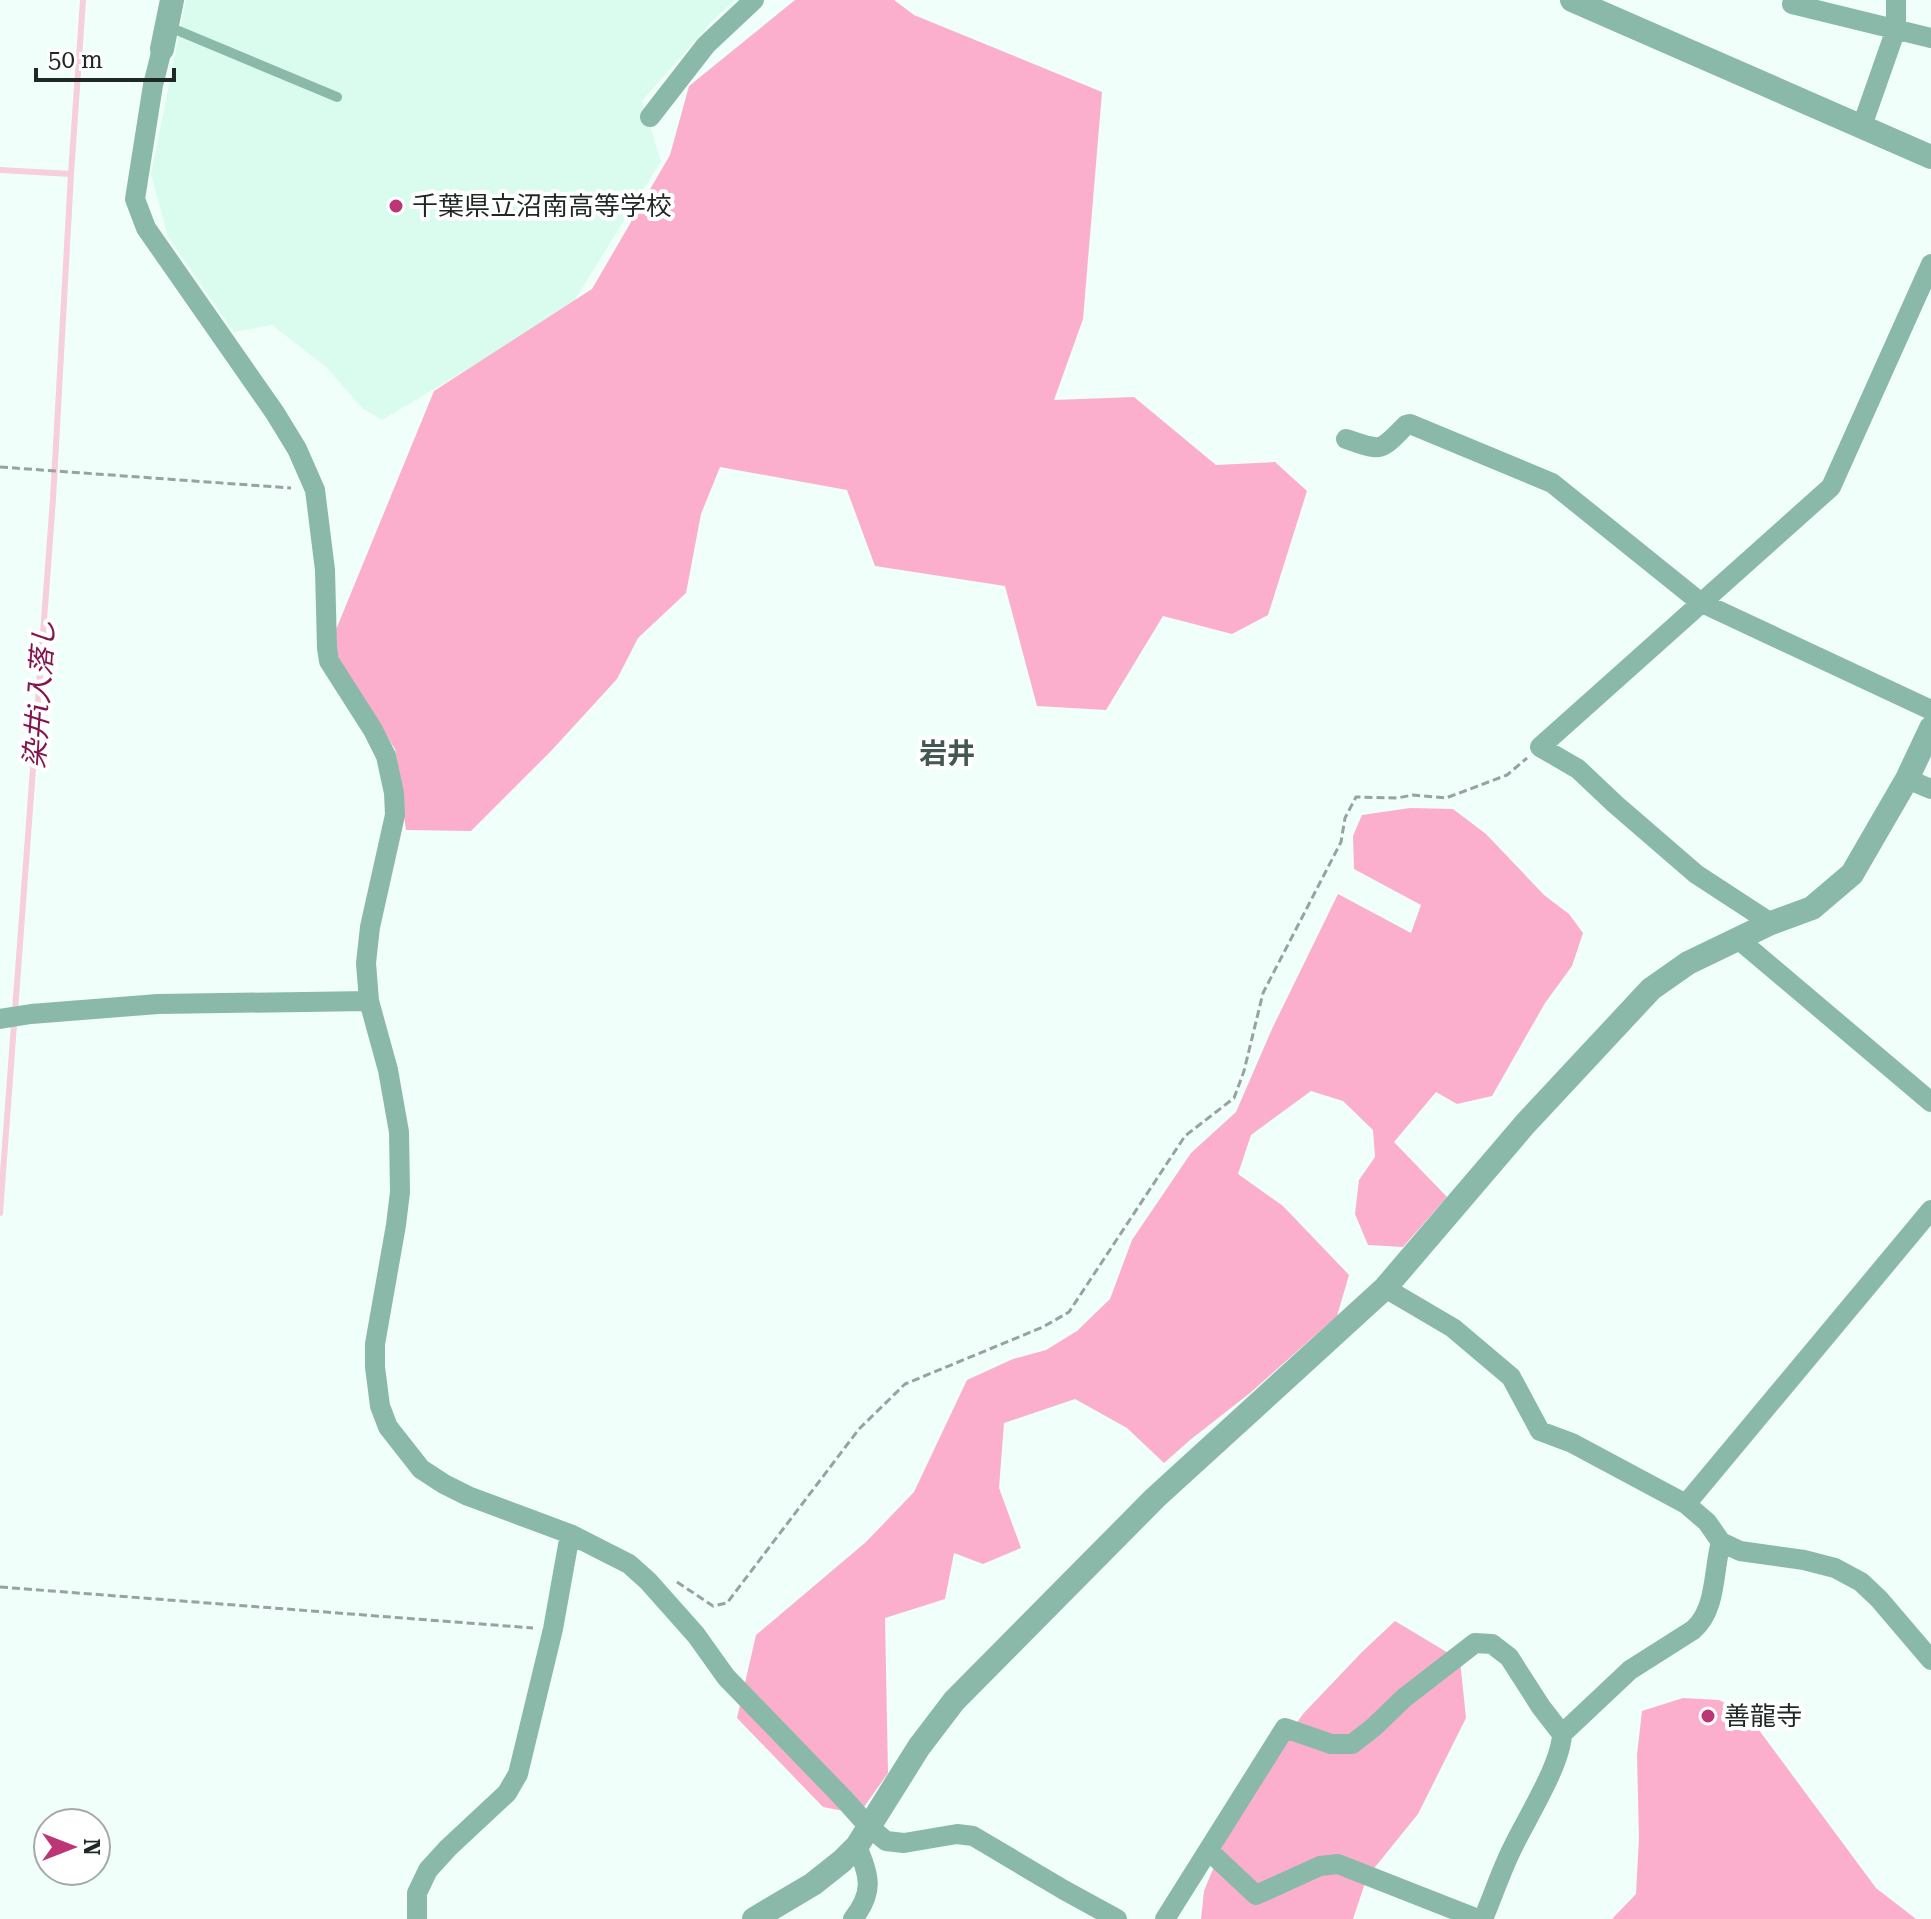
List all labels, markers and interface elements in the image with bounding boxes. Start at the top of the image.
scale bar [36,32,174,82]
text: 50 m [48,46,103,74]
place label: 千葉県立沼南高等学校 [412,191,672,221]
marker: 千葉県立沼南高等学校 [387,197,405,215]
water label: 染井i入落し [18,619,61,769]
district label: 岩井 [919,737,975,770]
place label: 善龍寺 [1724,1701,1802,1731]
marker: 善龍寺 [1699,1707,1717,1725]
north arrow [32,1807,112,1887]
text: N [79,1839,104,1856]

